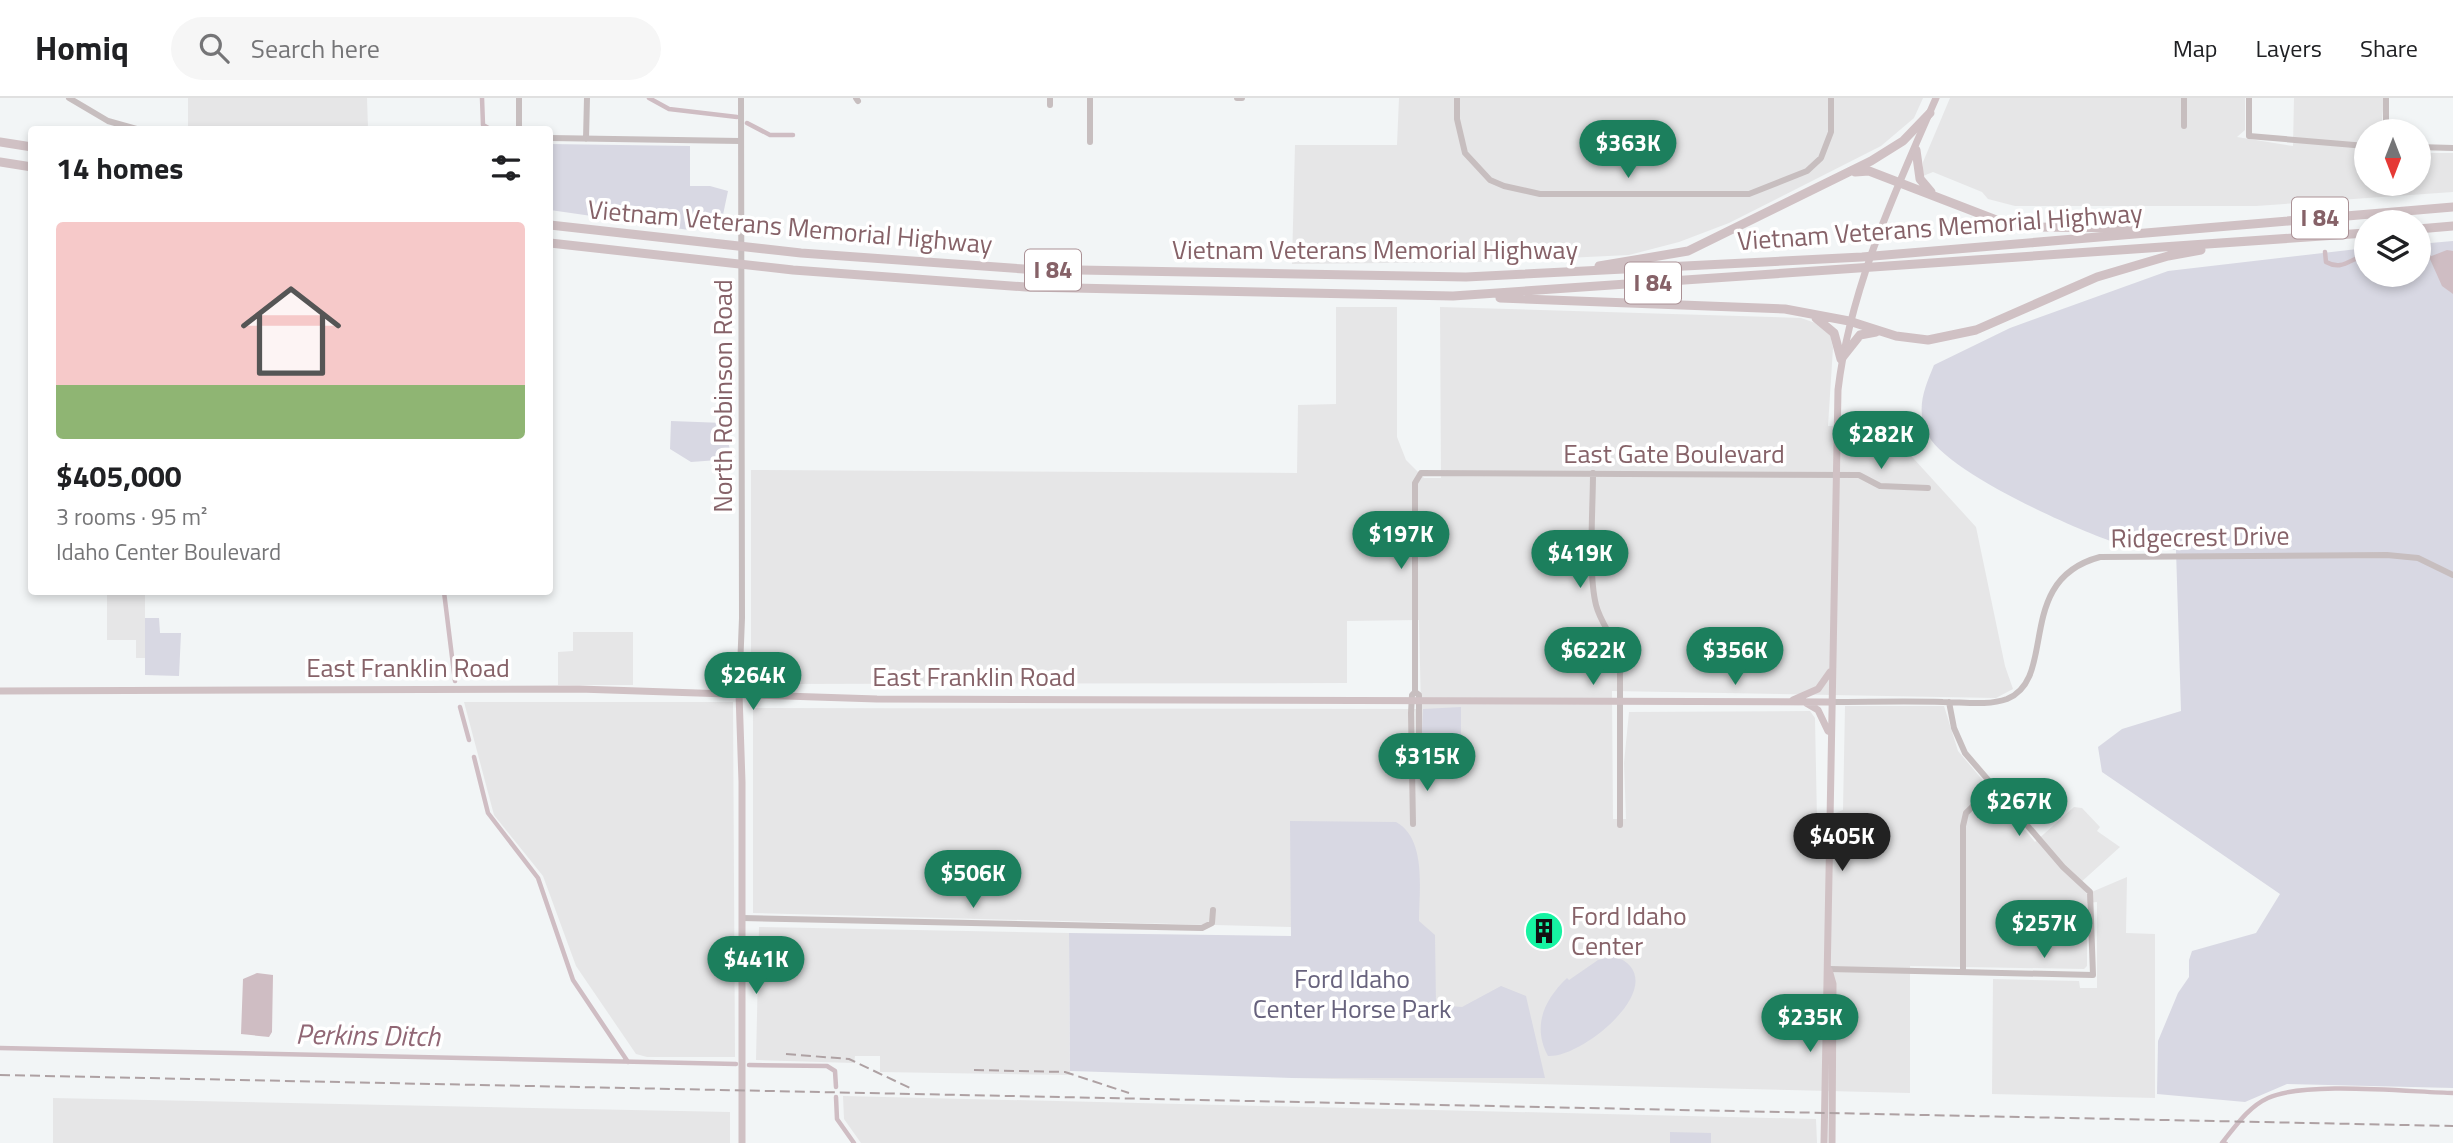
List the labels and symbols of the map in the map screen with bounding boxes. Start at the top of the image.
north arrow [2354,119,2431,196]
pin: $363K [1579,120,1677,180]
street label: Vietnam Veterans Memorial Highway [586,189,994,264]
street label: Vietnam Veterans Memorial Highway [1736,193,2144,260]
road number: I 84 [2292,198,2348,238]
street label: Vietnam Veterans Memorial Highway [1172,230,1578,269]
road number: I 84 [1025,250,1081,290]
road number: I 84 [1625,262,1681,303]
street label: North Robinson Road [703,279,742,513]
pin: $282K [1832,412,1930,471]
street label: East Gate Boulevard [1563,434,1785,473]
pin: $197K [1352,512,1450,571]
street label: Ridgecrest Drive [2110,515,2290,558]
pin: $419K [1531,531,1629,590]
pin: $622K [1544,628,1642,687]
pin: $356K [1686,628,1784,687]
street label: East Franklin Road [306,648,510,687]
pin: $264K [704,652,802,712]
street label: East Franklin Road [872,657,1076,696]
pin: $315K [1378,734,1476,793]
pin: $267K [1970,778,2068,838]
pin: $405K [1793,814,1891,873]
pin: $506K [924,850,1022,910]
place label: Ford Idaho Center [1571,896,1687,965]
pin: $257K [1995,900,2093,960]
building icon: Ford Idaho Center [1523,910,1565,952]
pin: $441K [707,936,805,996]
park label: Ford Idaho Center Horse Park [1253,959,1451,1028]
pin: $235K [1761,995,1859,1054]
water label: Perkins Ditch [295,1012,442,1057]

